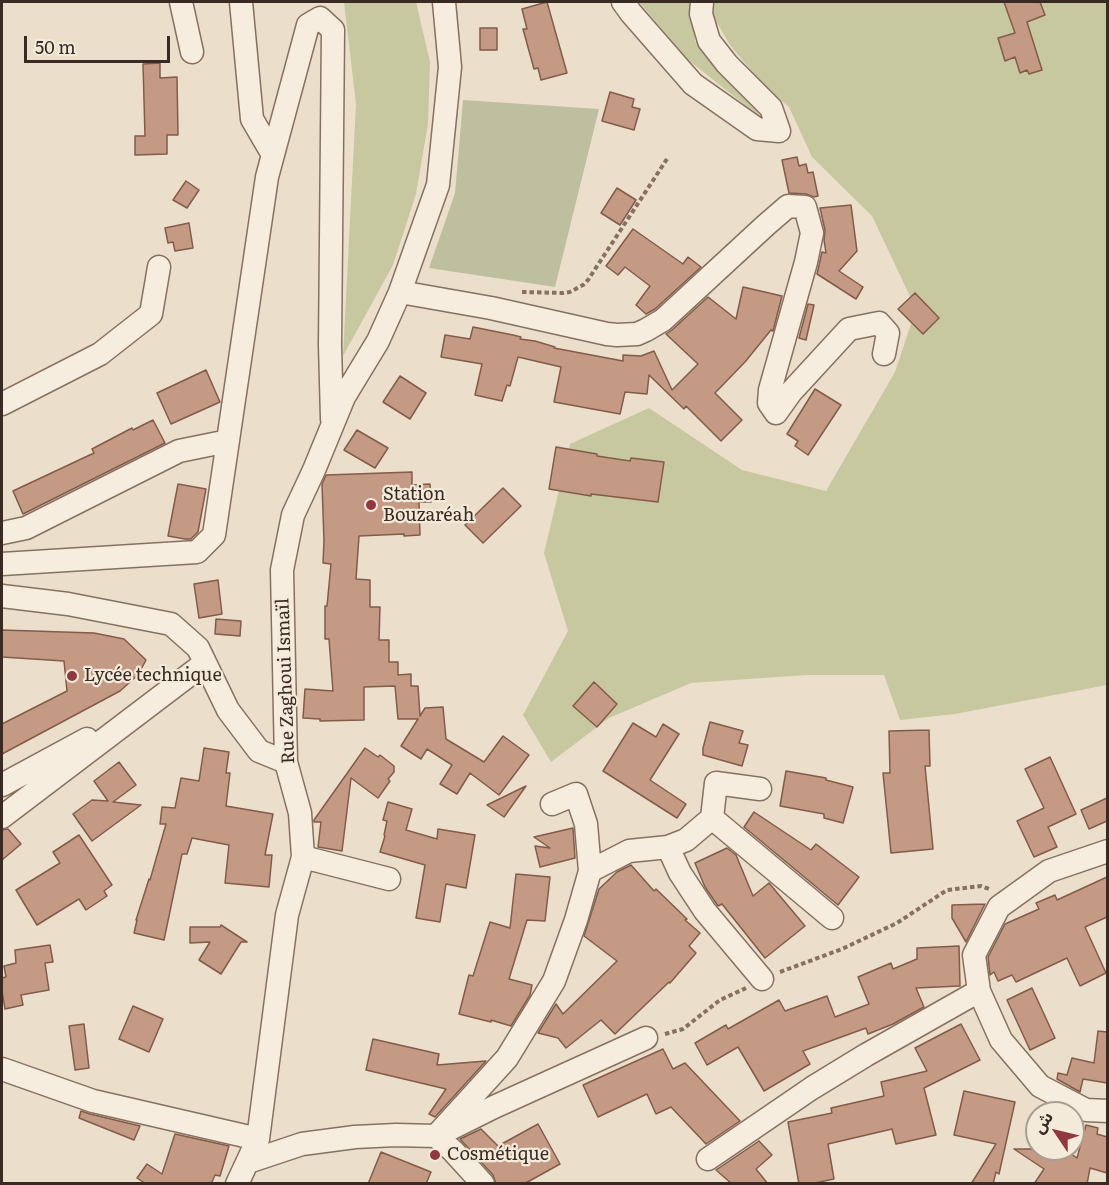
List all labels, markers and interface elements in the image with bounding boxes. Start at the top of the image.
scale bar [27,24,172,62]
text: 50 m [35,33,76,60]
place label: Station Bouzaréah [383,484,474,526]
marker: Station Bouzaréah [364,498,378,512]
street label: Rue Zaghoui Ismaïl [272,598,300,764]
place label: Lycée technique [84,665,222,687]
marker: Lycée technique [65,669,79,683]
north arrow [1025,1101,1085,1161]
text: ش [1026,1106,1058,1138]
place label: Cosmétique [447,1144,549,1166]
marker: Cosmétique [428,1148,442,1162]

